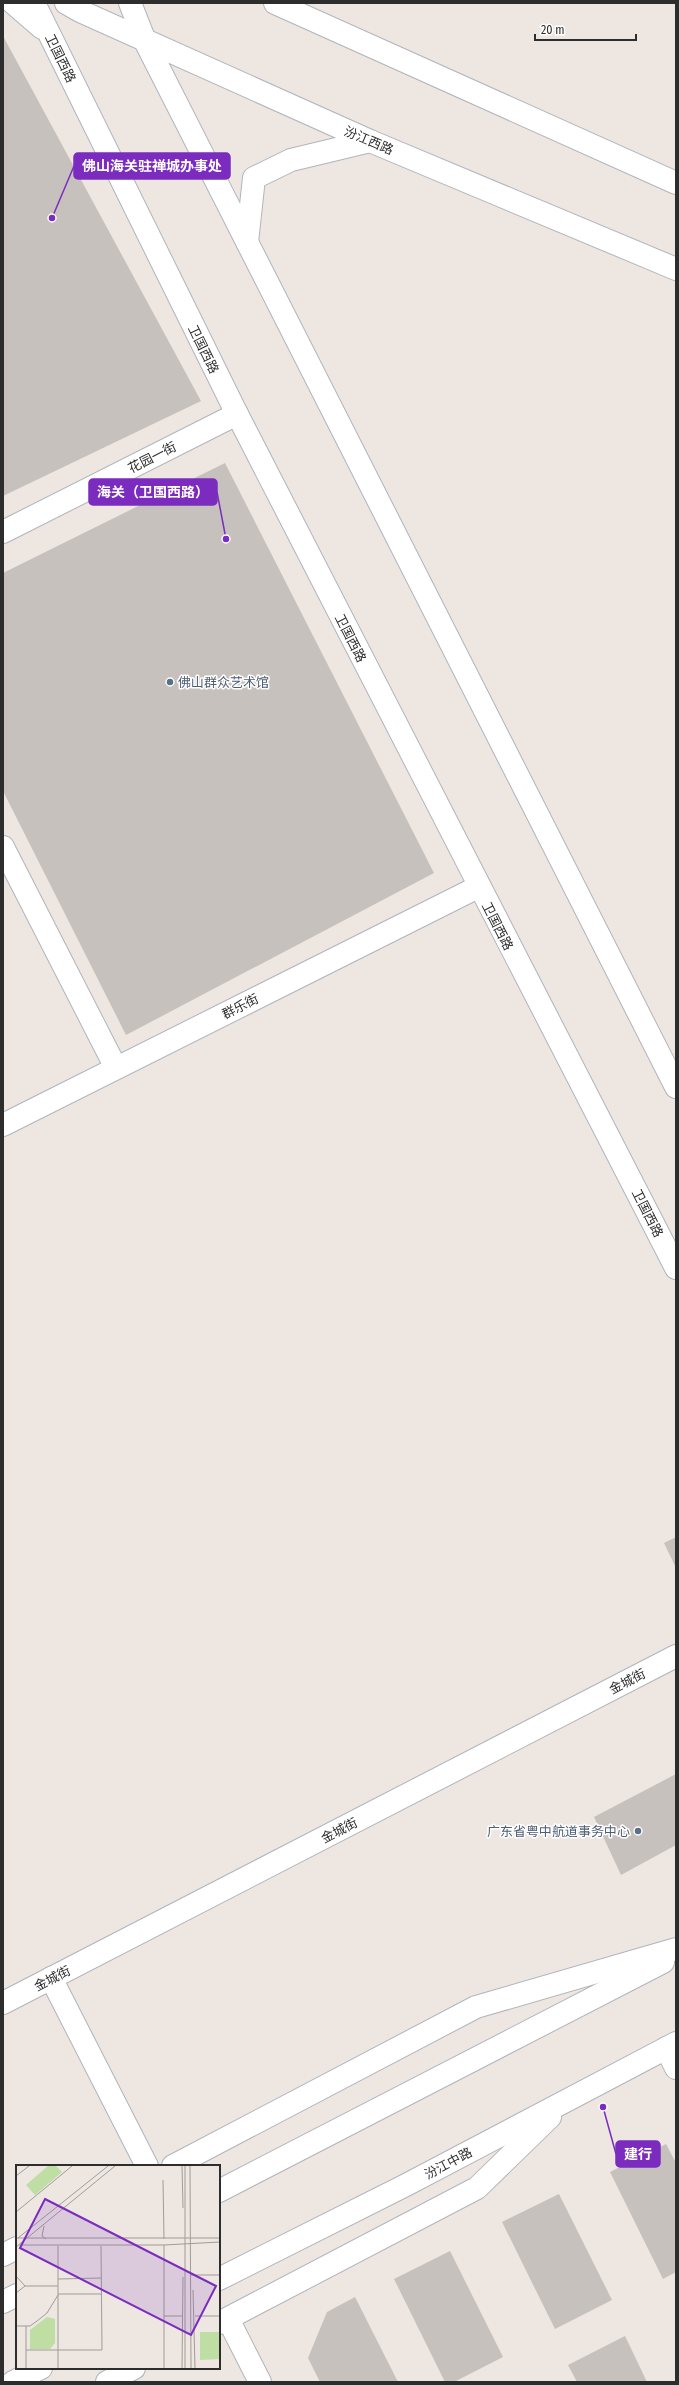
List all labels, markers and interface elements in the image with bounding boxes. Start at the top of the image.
scale bar [535,16,636,42]
text: 20 m [541,23,565,37]
street label: 卫国西路 [42,32,79,85]
street label: 汾江西路 [342,123,396,158]
callout: 佛山海关驻禅城办事处 [74,153,230,179]
text: 佛山海关驻禅城办事处 [82,158,222,175]
street label: 卫国西路 [185,323,222,376]
street label: 花园一街 [126,439,179,476]
callout: 海关（卫国西路） [89,479,217,505]
text: 海关（卫国西路） [97,484,209,501]
street label: 卫国西路 [332,612,369,665]
place label: 佛山群众艺术馆 [178,675,269,690]
marker: 佛山群众艺术馆 [165,677,175,687]
street label: 卫国西路 [479,900,516,953]
street label: 群乐街 [219,991,261,1022]
street label: 卫国西路 [629,1187,666,1240]
street label: 金城街 [606,1666,648,1697]
street label: 金城街 [318,1815,360,1846]
place label: 广东省粤中航道事务中心 [487,1824,630,1839]
marker: 广东省粤中航道事务中心 [633,1826,643,1836]
street label: 金城街 [31,1963,73,1994]
callout: 建行 [616,2141,660,2167]
street label: 汾江中路 [422,2145,475,2182]
text: 建行 [624,2146,652,2163]
inset map [16,2165,220,2369]

